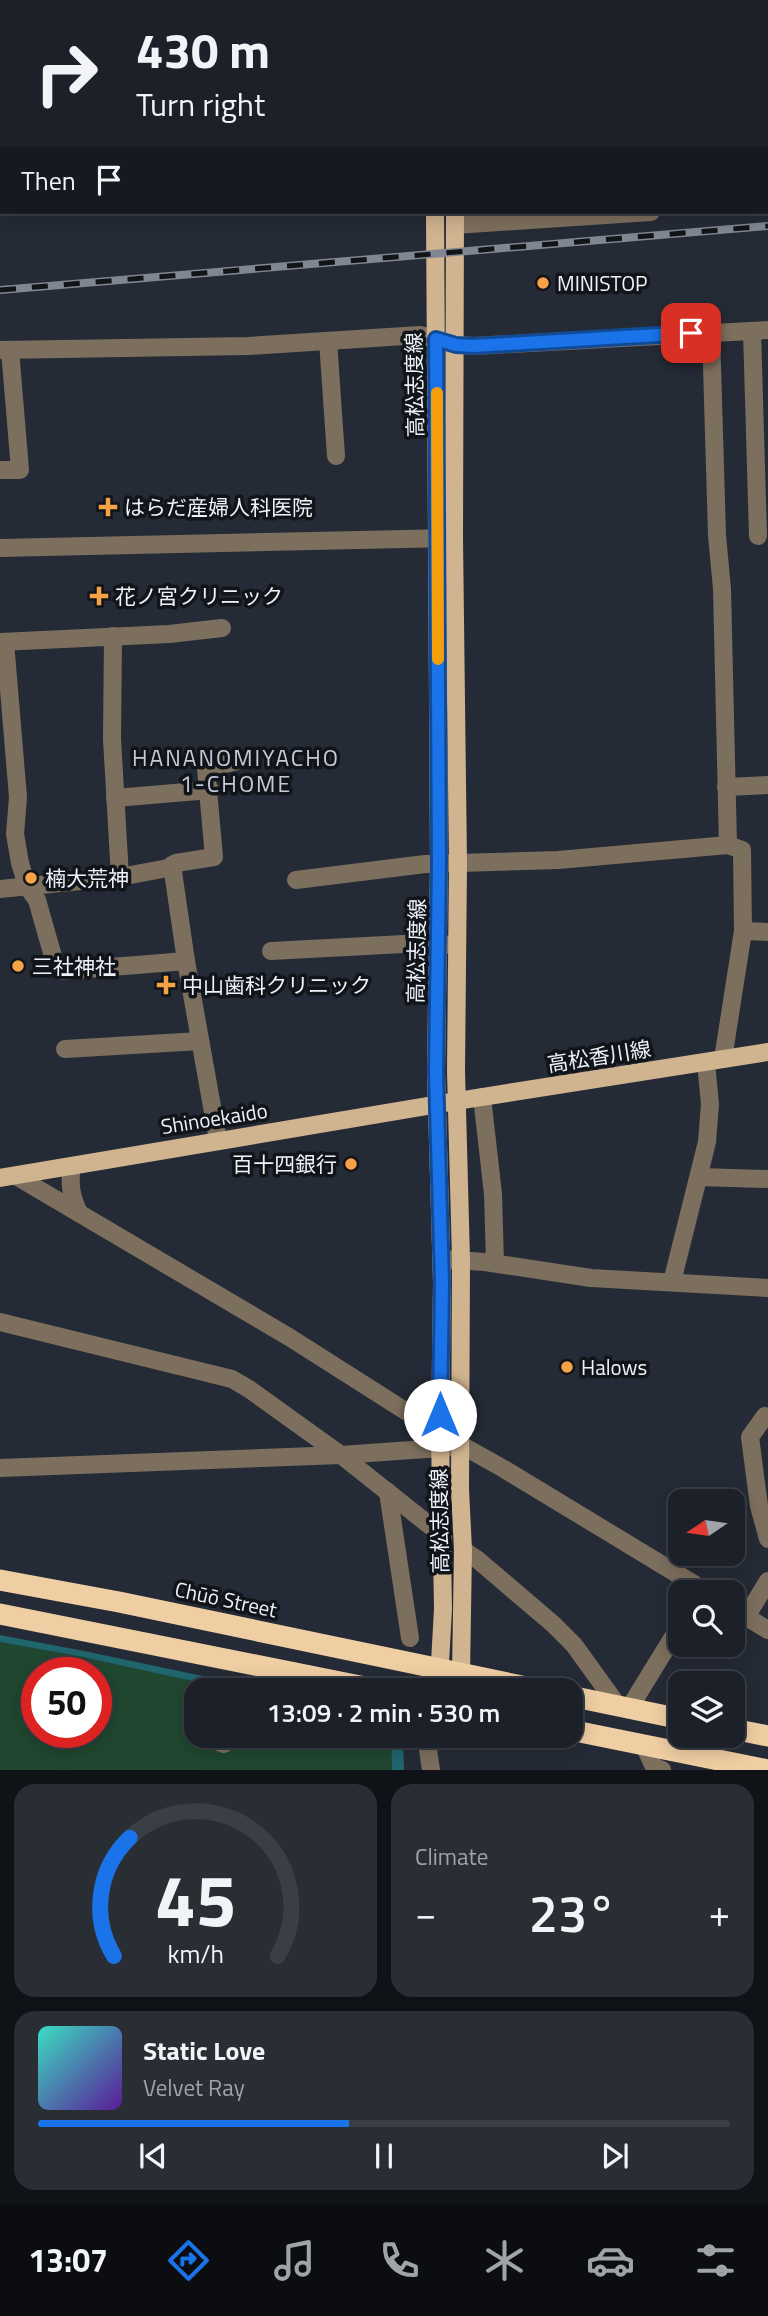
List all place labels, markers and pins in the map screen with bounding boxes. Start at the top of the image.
place label: MINISTOP [557,267,648,299]
marker: MINISTOP [535,275,551,291]
pin [661,303,721,363]
place label: はらだ産婦人科医院 [124,491,313,523]
marker: はらだ産婦人科医院 [98,497,118,517]
place label: 花ノ宮クリニック [115,580,283,612]
marker: 花ノ宮クリニック [89,586,109,606]
place label: 楠大荒神 [45,862,129,894]
marker: 楠大荒神 [23,870,39,886]
place label: 三社神社 [32,950,116,982]
marker: 三社神社 [10,958,26,974]
place label: 中山歯科クリニック [182,969,371,1001]
marker: 中山歯科クリニック [156,975,176,995]
place label: 百十四銀行 [232,1148,337,1180]
marker: 百十四銀行 [343,1156,359,1172]
place label: Halows [581,1351,647,1383]
marker: Halows [559,1359,575,1375]

